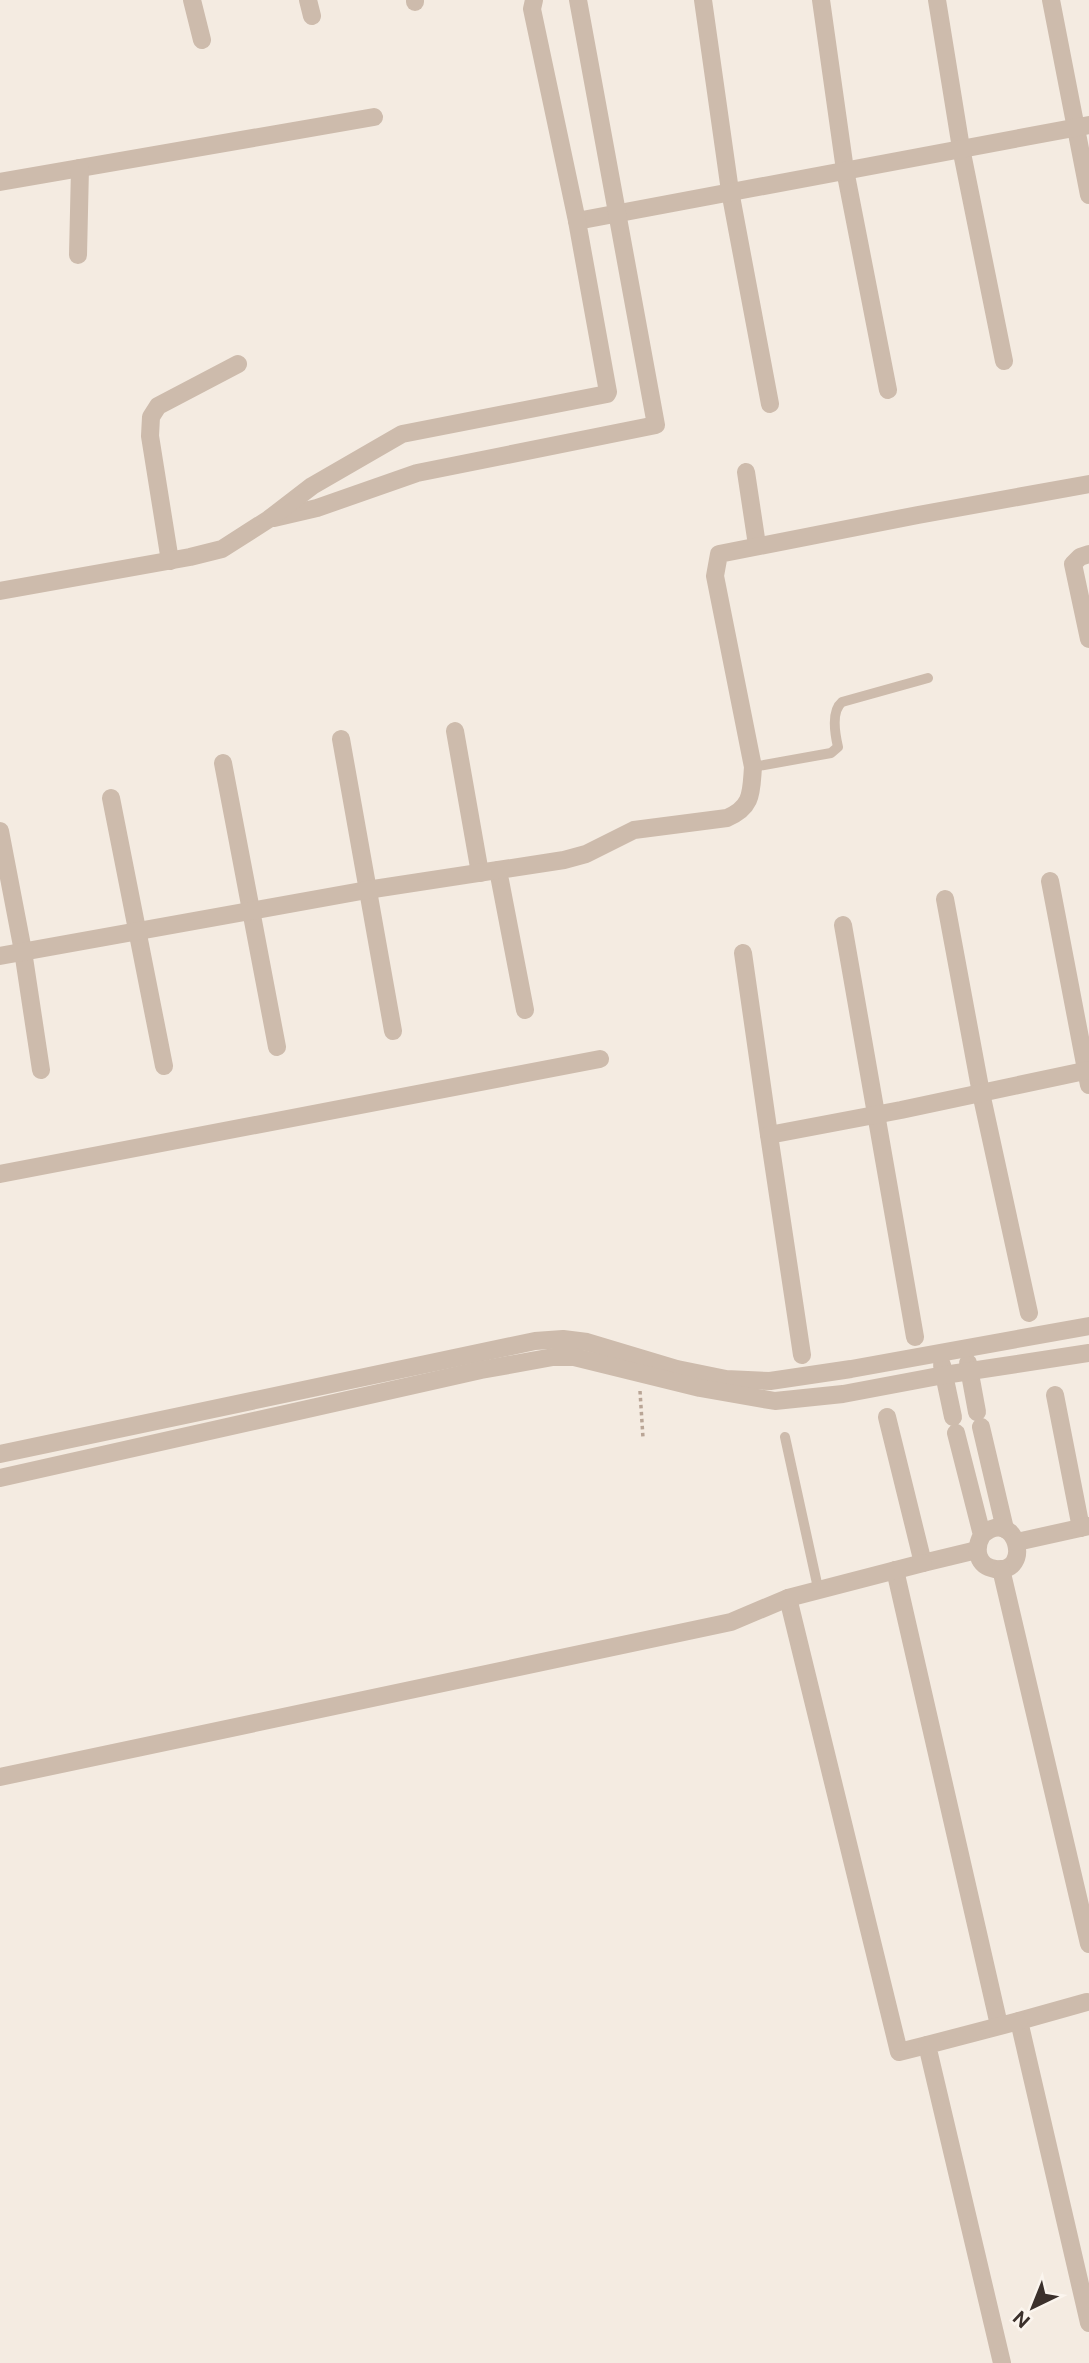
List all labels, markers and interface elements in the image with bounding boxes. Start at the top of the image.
north arrow [998,2272,1068,2342]
text: N [1008,2306,1034,2333]

